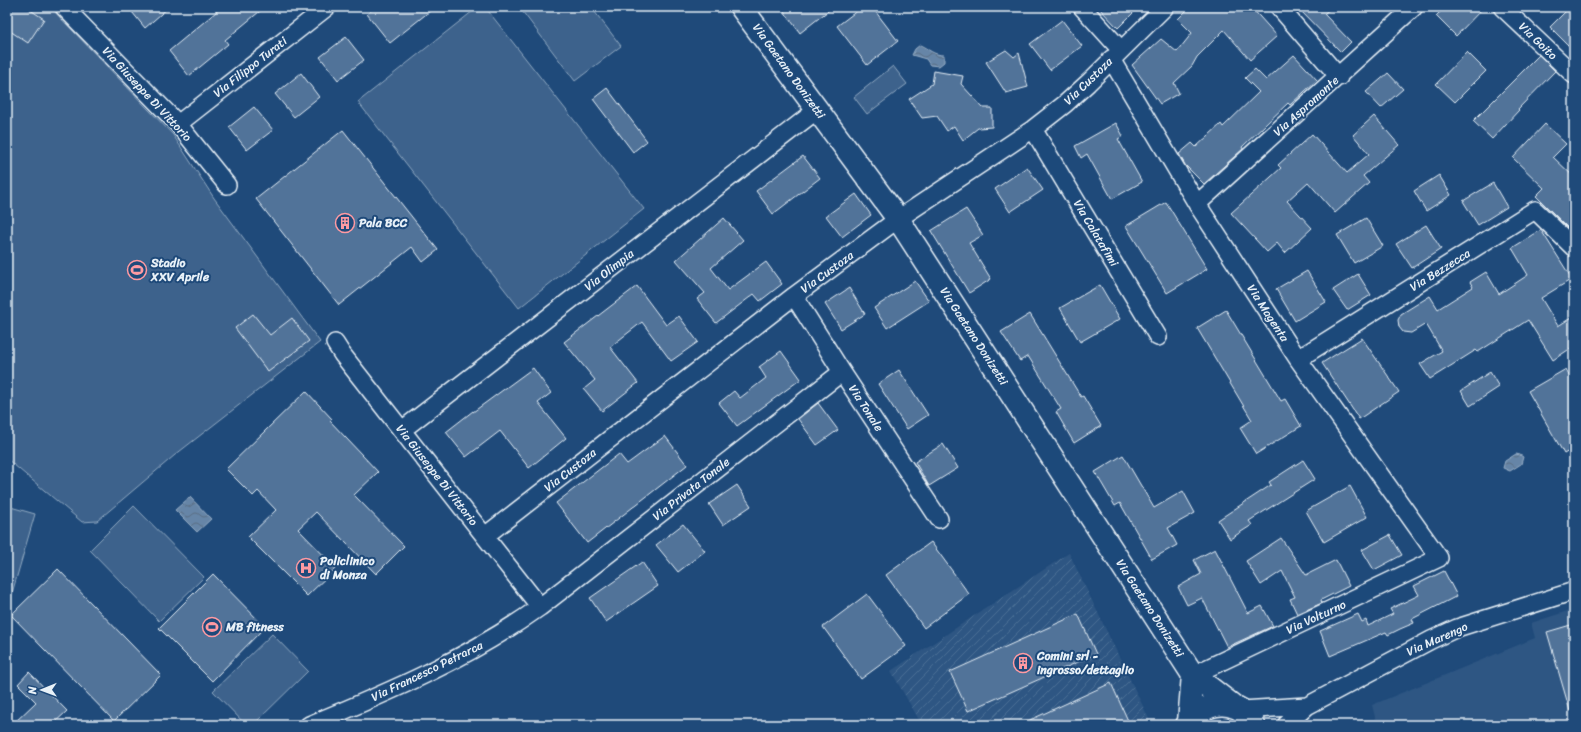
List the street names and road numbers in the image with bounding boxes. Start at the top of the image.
street label: Via Goito [1513,17,1563,65]
street label: Via Gaetano Donizetti [747,18,832,124]
street label: Via Filippo Turati [208,30,293,103]
street label: Via Giuseppe Di Vittorio [97,41,197,147]
street label: Via Custoza [1058,51,1119,110]
street label: Via Aspromonte [1268,70,1344,142]
street label: Via Calatafimi [1067,195,1125,271]
street label: Via Bezzecca [1405,242,1476,298]
street label: Via Olimpia [579,243,640,297]
street label: Via Custoza [795,244,859,299]
street label: Via Magenta [1241,280,1296,347]
street label: Via Gaetano Donizetti [934,282,1015,390]
street label: Via Tonale [842,380,890,436]
street label: Via Giuseppe Di Vittorio [390,419,484,531]
street label: Via Custoza [539,442,602,498]
street label: Via Privata Tonale [647,451,735,527]
street label: Via Gaetano Donizetti [1110,554,1191,662]
street label: Via Volturno [1282,593,1350,641]
street label: Via Marengo [1403,616,1471,662]
street label: Via Francesco Petrarca [367,634,488,708]

